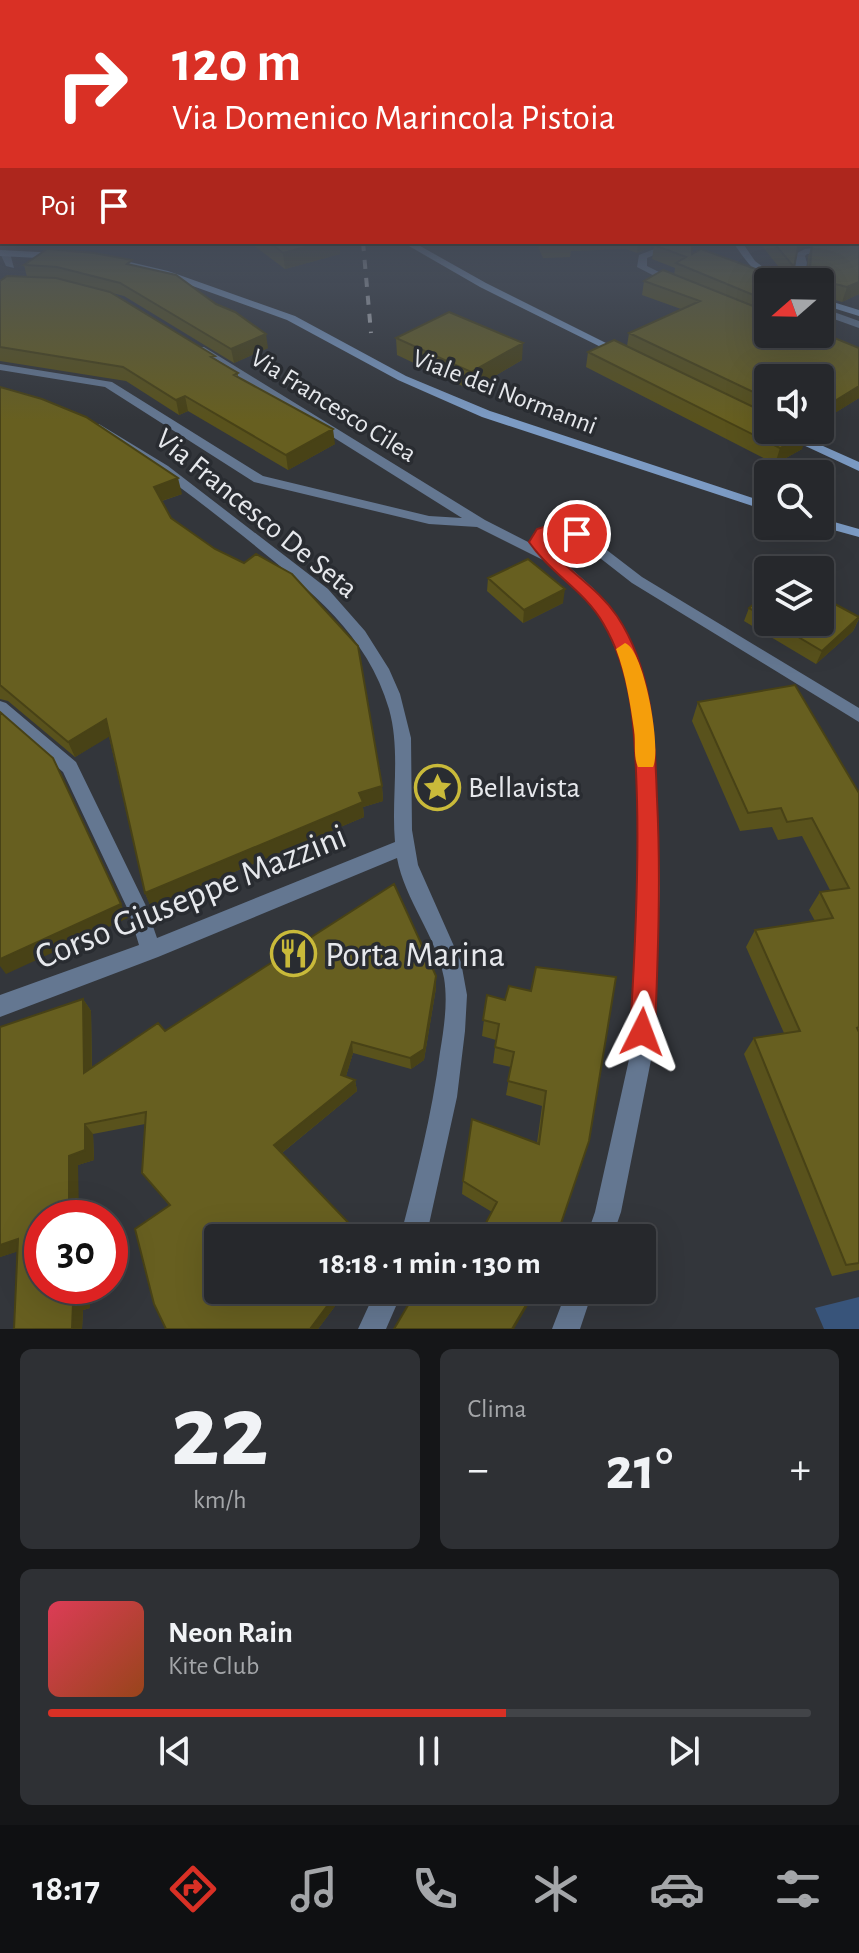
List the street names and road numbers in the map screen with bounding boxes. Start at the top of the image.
street label: Via Francesco Cilea [246,345,421,467]
street label: Viale dei Normanni [409,345,600,439]
street label: Via Francesco De Seta [150,423,363,604]
street label: Corso Giuseppe Mazzini [30,818,351,976]

